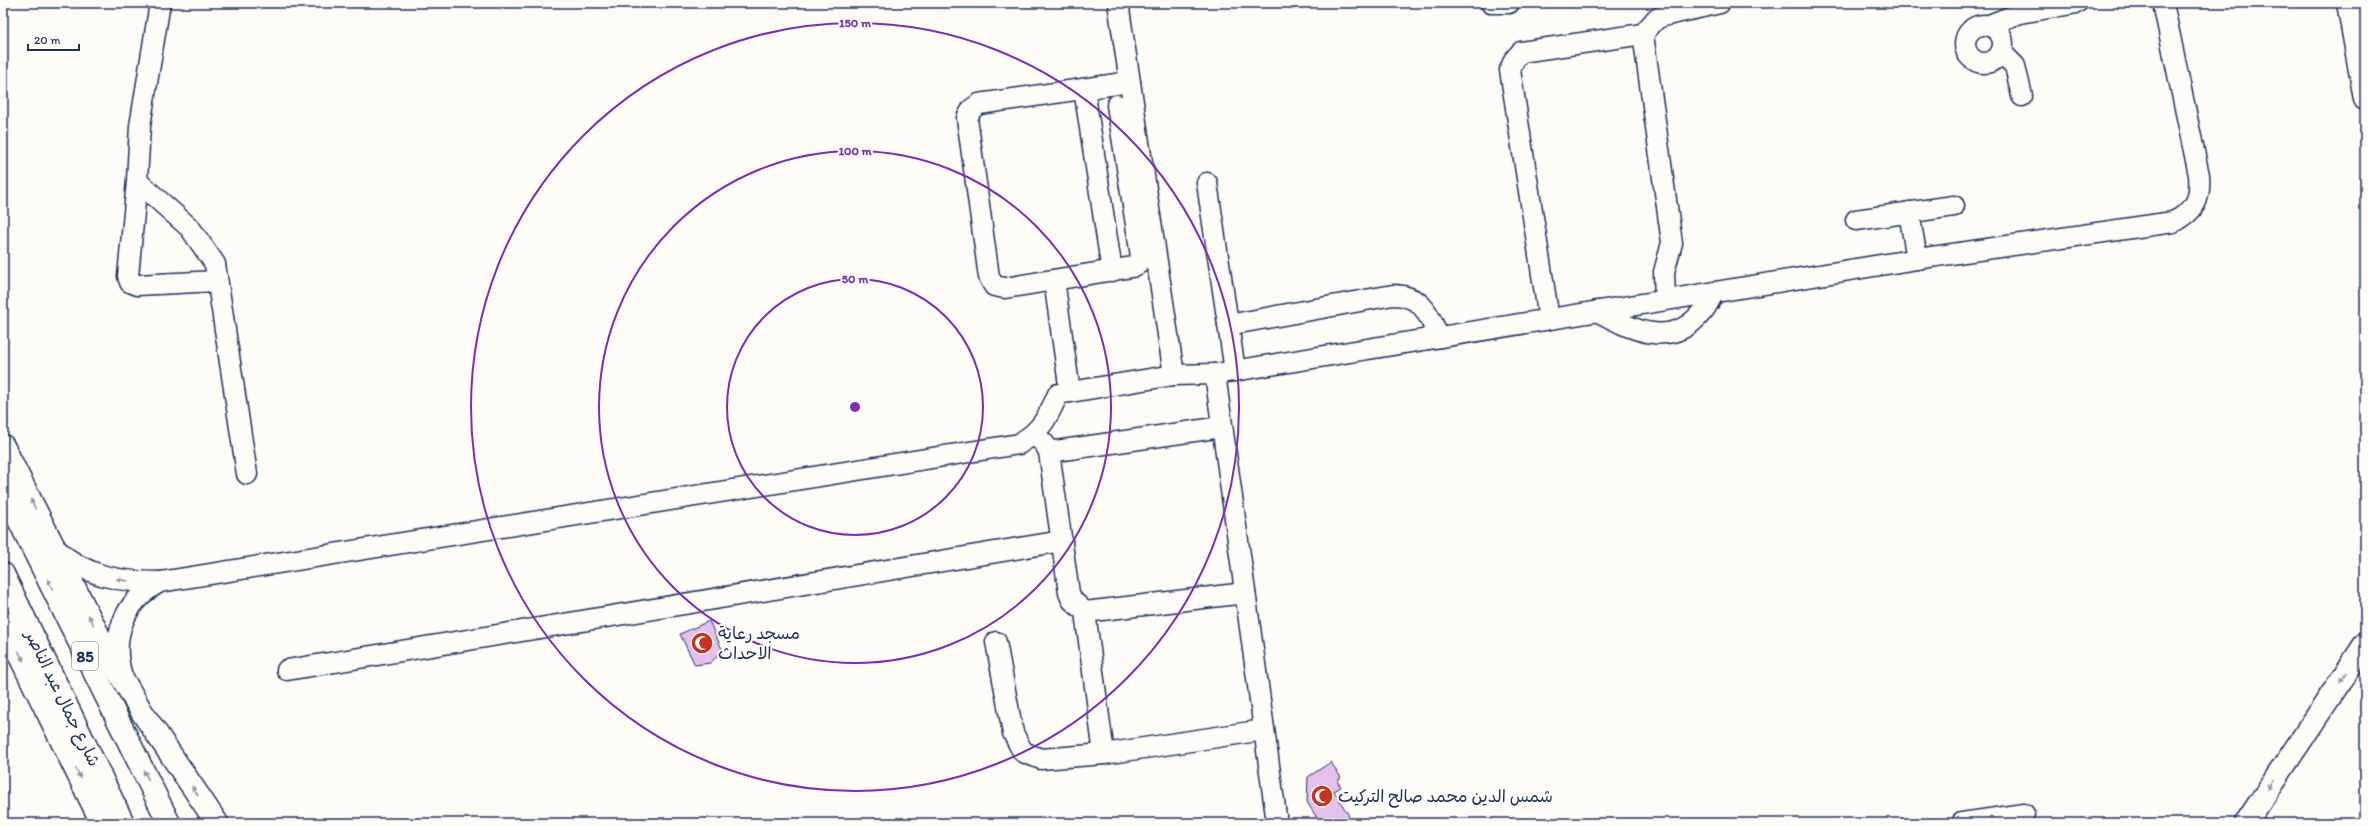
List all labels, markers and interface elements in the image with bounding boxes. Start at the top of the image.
text: 150 m [839,16,872,30]
scale bar [28,26,79,52]
text: 20 m [34,33,61,47]
text: 100 m [838,144,872,158]
text: 50 m [842,272,869,286]
centre of rings [848,400,862,414]
one-way arrow [30,498,36,510]
one-way arrow [116,577,128,583]
one-way arrow [47,578,53,590]
one-way arrow [88,615,94,626]
place label: مسجد رعاية الاحداث [718,623,800,663]
street label: شارع جمال عبد الناصر [19,625,105,770]
mosque icon: مسجد رعاية الاحداث [689,630,715,656]
road number: 85 [72,642,98,670]
one-way arrow [18,651,24,662]
one-way arrow [2339,672,2347,682]
one-way arrow [75,767,82,779]
one-way arrow [143,769,149,781]
one-way arrow [2267,780,2275,790]
mosque icon: شمس الدين محمد صالح التركيت [1309,783,1335,809]
one-way arrow [192,785,199,796]
place label: شمس الدين محمد صالح التركيت [1338,786,1553,808]

